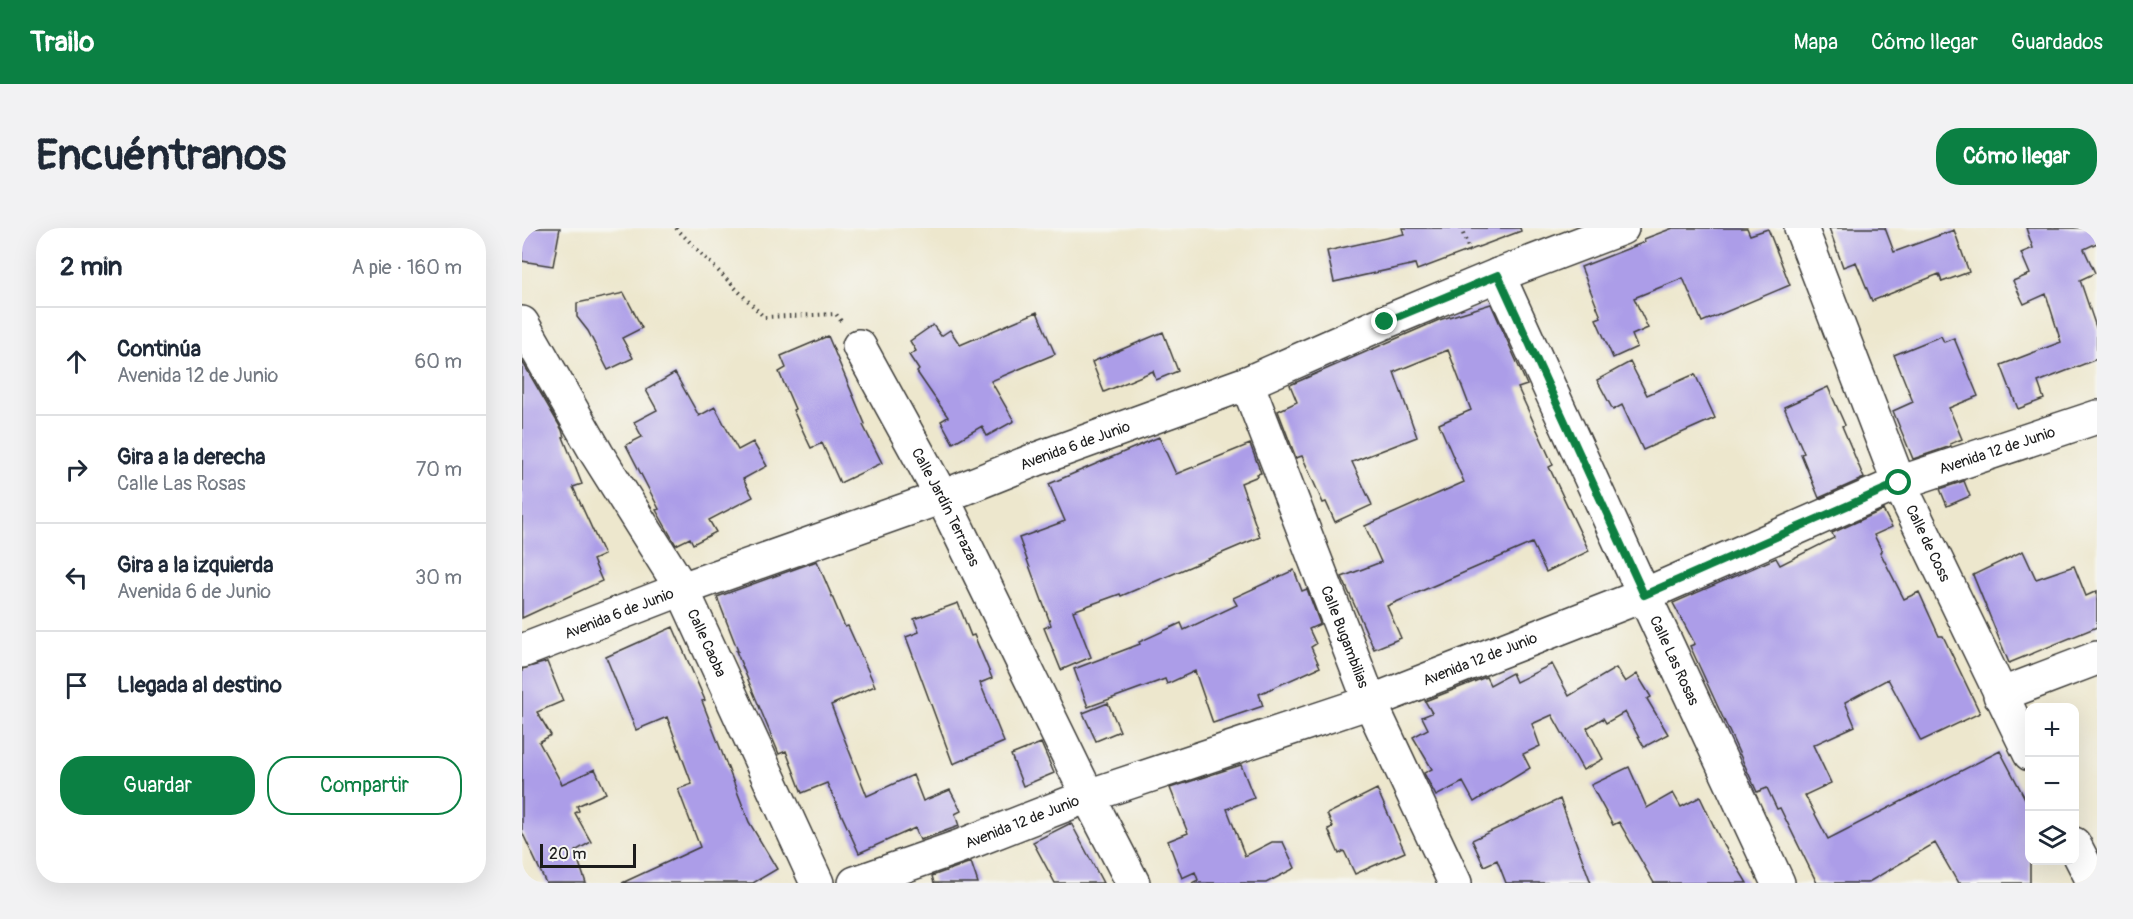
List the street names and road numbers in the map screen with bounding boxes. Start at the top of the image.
street label: Avenida 6 de Junio [1017,417,1132,474]
street label: Avenida 12 de Junio [1937,422,2058,478]
street label: Calle Jardín Terrazas [907,445,984,570]
street label: Calle de Coss [1901,502,1955,585]
street label: Calle Bugambilias [1317,583,1373,691]
street label: Avenida 6 de Junio [562,584,676,643]
street label: Calle Caoba [683,606,731,680]
street label: Calle Las Rosas [1645,613,1704,709]
street label: Avenida 12 de Junio [1420,628,1540,690]
street label: Avenida 12 de Junio [962,791,1082,853]

